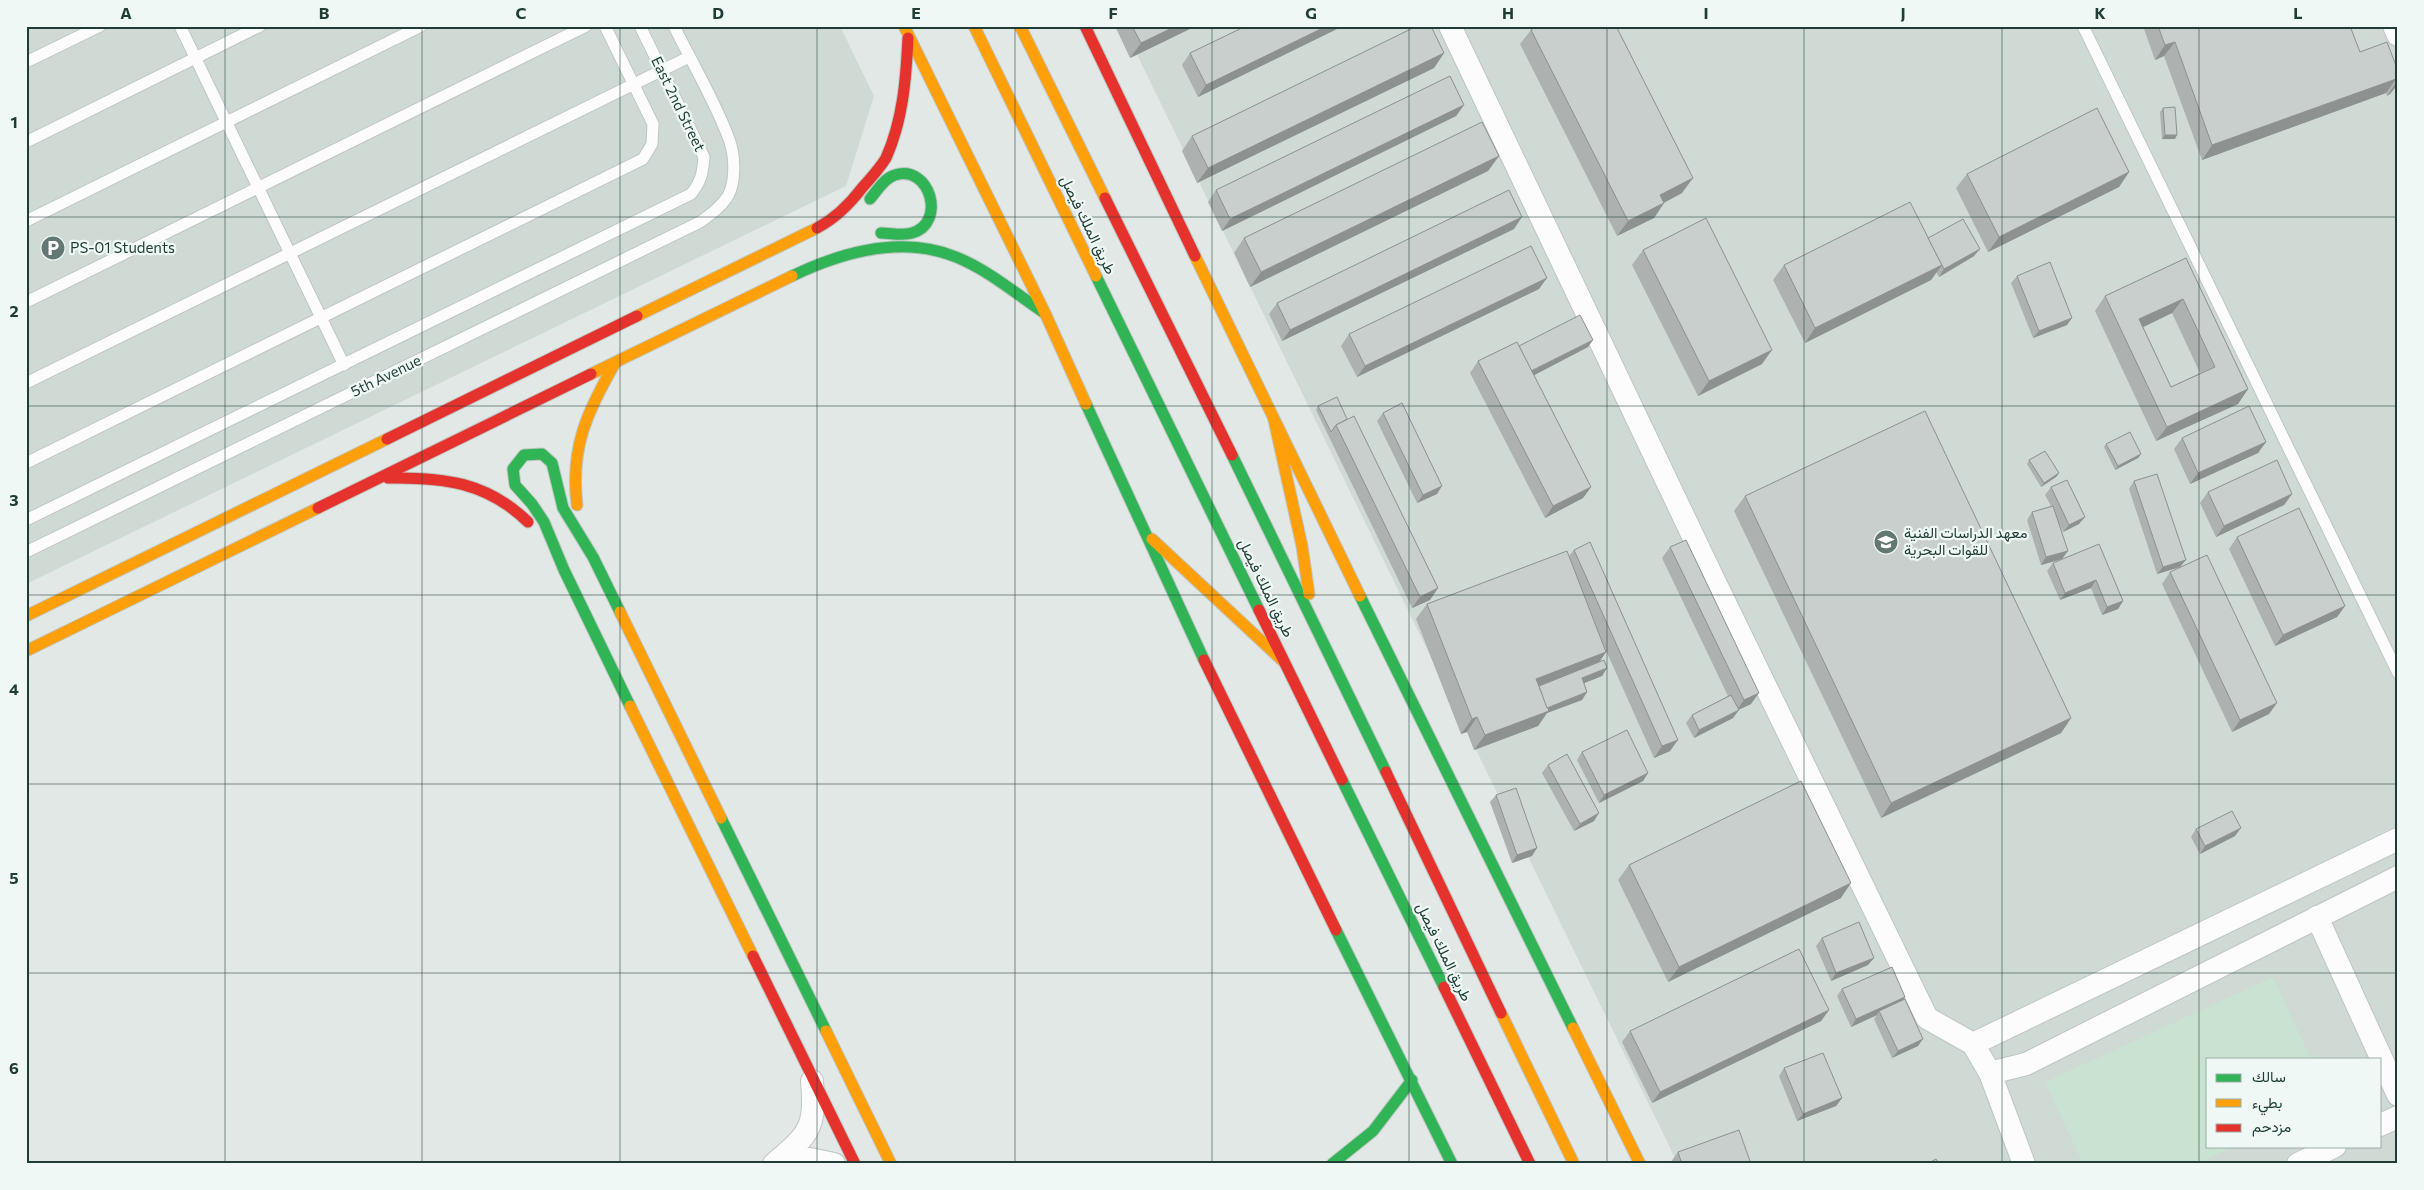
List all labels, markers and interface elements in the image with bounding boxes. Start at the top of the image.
text: A [120,3,132,22]
text: B [319,3,330,22]
text: C [516,3,527,22]
text: D [712,3,724,22]
text: E [911,3,921,22]
text: F [1108,3,1118,22]
text: G [1305,3,1317,22]
text: H [1502,3,1514,22]
text: I [1703,3,1709,22]
text: J [1900,3,1906,22]
text: K [2094,3,2106,22]
text: L [2293,3,2303,22]
street label: East 2nd Street [648,53,710,154]
text: 1 [10,112,18,131]
street label: طريق الملك فيصل [1055,172,1121,278]
parking icon: PS-01 Students [40,235,66,261]
place label: PS-01 Students [70,238,175,256]
text: 2 [9,301,19,320]
street label: 5th Avenue [347,350,424,400]
text: 3 [9,490,19,509]
place label: معهد الدراسات الفنية للقوات البحرية [1904,523,2028,559]
school or university icon: معهد الدراسات الفنية للقوات البحرية [1873,529,1899,555]
street label: طريق الملك فيصل [1233,535,1299,641]
text: 4 [9,679,19,698]
text: 5 [9,868,19,887]
street label: طريق الملك فيصل [1411,899,1477,1005]
text: 6 [9,1058,19,1077]
legend [2206,1058,2382,1148]
text: سالك [2252,1067,2286,1085]
text: بطيء [2252,1093,2282,1116]
text: مزدحم [2252,1117,2291,1137]

